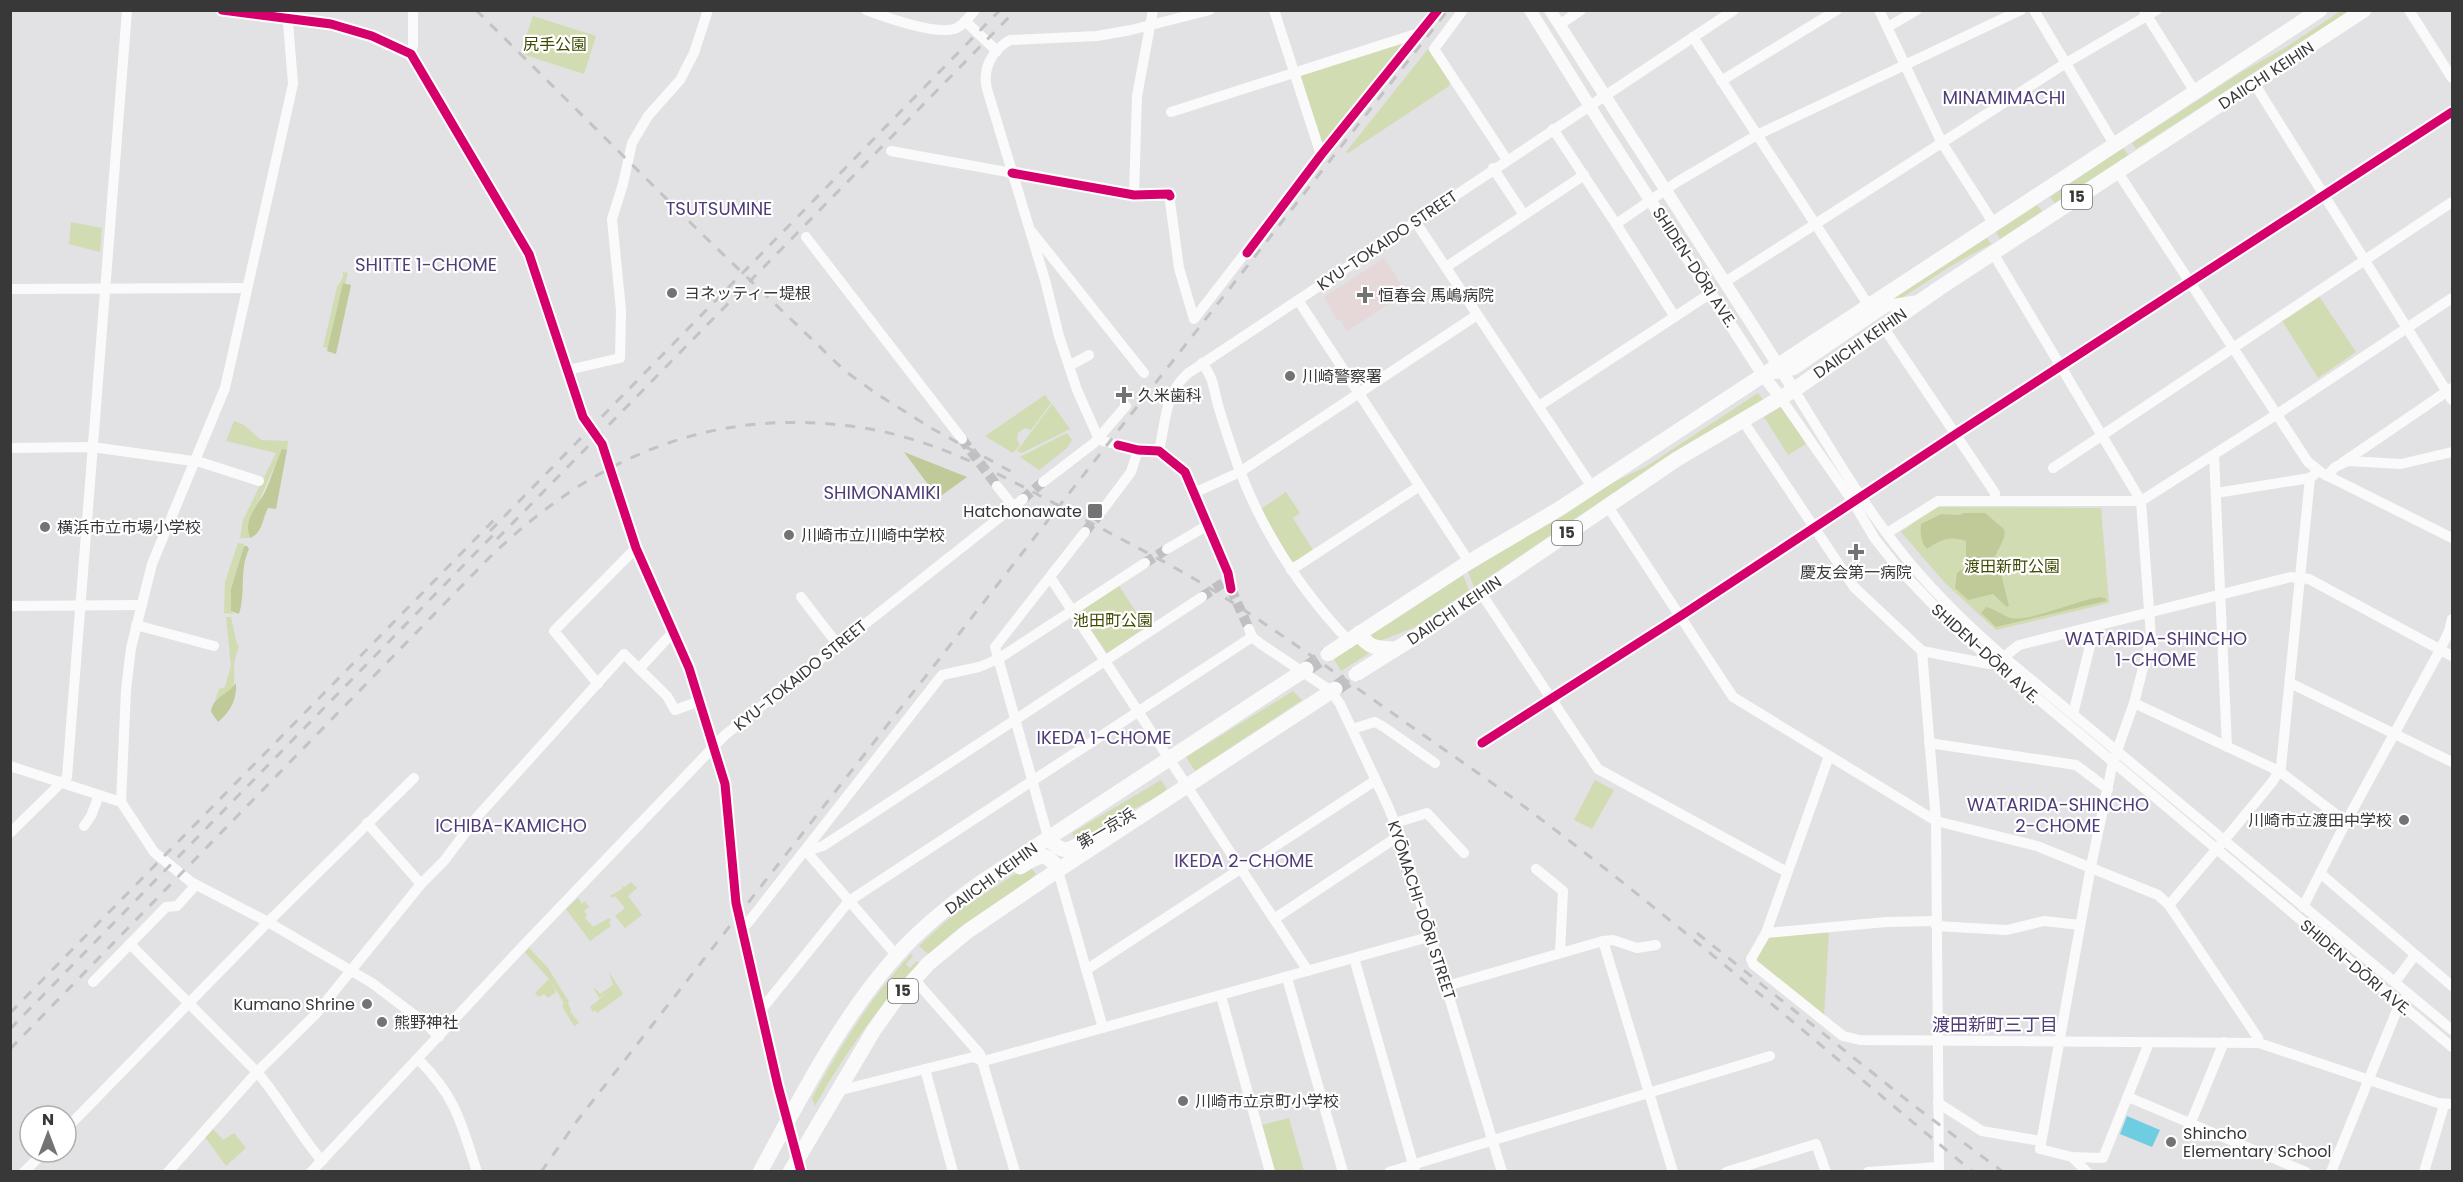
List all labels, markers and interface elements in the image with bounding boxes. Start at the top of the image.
park label: 尻手公園 [523,33,587,56]
street label: DAIICHI KEIHIN [2214,36,2318,115]
district label: MINAMIMACHI [1942,85,2066,110]
street label: KYU-TOKAIDO STREET [1312,185,1462,296]
road number: 15 [2062,185,2092,209]
district label: TSUTSUMINE [666,196,772,221]
street label: SHIDEN-DŌRI AVE. [1647,203,1742,332]
district label: SHITTE 1-CHOME [355,252,497,277]
place label: ヨネッティー堤根 [684,282,811,305]
place label: 恒春会 馬嶋病院 [1378,284,1494,307]
marker: ヨネッティー堤根 [665,286,679,300]
marker: 恒春会 馬嶋病院 [1356,286,1374,304]
street label: DAIICHI KEIHIN [1809,303,1912,384]
place label: 川崎警察署 [1302,365,1382,388]
marker: 川崎警察署 [1283,369,1297,383]
place label: 久米歯科 [1138,384,1202,407]
marker: 久米歯科 [1115,386,1133,404]
district label: SHIMONAMIKI [823,480,941,505]
place label: Hatchonawate [963,500,1082,523]
marker: Hatchonawate [1086,502,1104,520]
place label: 横浜市立市場小学校 [57,516,201,539]
marker: 横浜市立市場小学校 [38,520,52,534]
road number: 15 [1552,521,1582,545]
place label: 川崎市立川崎中学校 [801,524,945,547]
marker: 川崎市立川崎中学校 [782,528,796,542]
marker: 慶友会第一病院 [1847,543,1865,561]
park label: 渡田新町公園 [1964,555,2060,578]
place label: 慶友会第一病院 [1800,561,1912,584]
street label: DAIICHI KEIHIN [1402,570,1506,651]
street label: SHIDEN-DŌRI AVE. [1926,598,2045,708]
park label: 池田町公園 [1073,609,1153,632]
street label: KYU-TOKAIDO STREET [729,614,872,736]
district label: WATARIDA-SHINCHO 1-CHOME [2065,626,2247,672]
district label: IKEDA 1-CHOME [1036,725,1172,750]
district label: WATARIDA-SHINCHO 2-CHOME [1967,792,2149,838]
street label: 第一京浜 [1073,802,1140,854]
place label: 川崎市立渡田中学校 [2248,809,2392,832]
district label: ICHIBA-KAMICHO [435,813,587,838]
marker: 川崎市立渡田中学校 [2397,813,2411,827]
street label: KYŌMACHI-DŌRI STREET [1382,818,1461,1003]
street label: DAIICHI KEIHIN [940,837,1042,920]
district label: IKEDA 2-CHOME [1174,848,1314,873]
street label: SHIDEN-DŌRI AVE. [2295,914,2416,1021]
road number: 15 [888,979,918,1003]
place label: Kumano Shrine [233,993,355,1016]
marker: Kumano Shrine [360,997,374,1011]
place label: 熊野神社 [394,1011,458,1034]
district label: 渡田新町三丁目 [1932,1012,2058,1037]
marker: 熊野神社 [375,1015,389,1029]
place label: 川崎市立京町小学校 [1195,1090,1339,1113]
marker: 川崎市立京町小学校 [1176,1094,1190,1108]
north arrow [18,1104,78,1164]
text: N [42,1108,54,1131]
place label: Shincho Elementary School [2183,1122,2331,1163]
marker: Shincho Elementary School [2164,1135,2178,1149]

